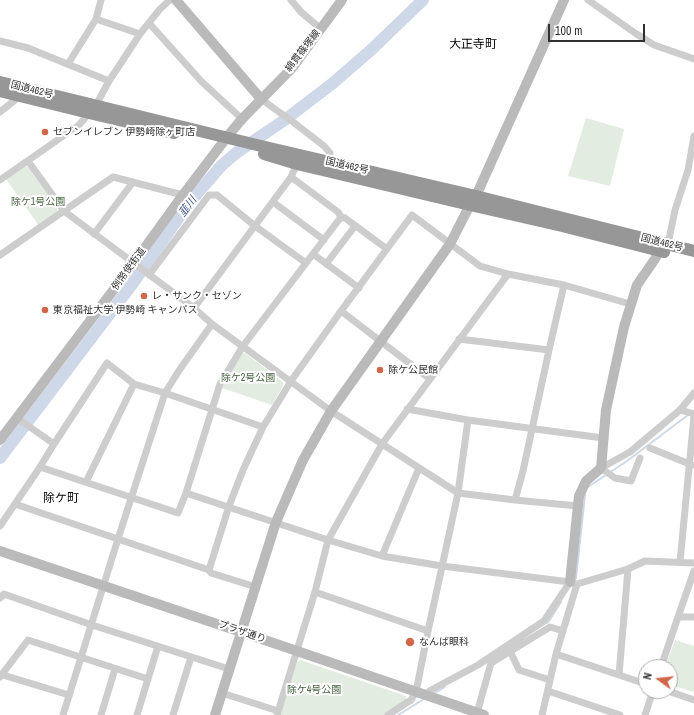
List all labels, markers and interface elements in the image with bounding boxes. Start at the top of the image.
scale bar [550,16,647,42]
text: 100 m [555,23,582,39]
street label: 綿貫篠塚線 [283,28,323,74]
district label: 大正寺町 [449,38,497,52]
street label: 国道462号 [9,79,55,101]
place label: セブンイレブン 伊勢崎除ヶ町店 [53,126,195,138]
marker: セブンイレブン 伊勢崎除ヶ町店 [40,127,50,137]
street label: 国道462号 [324,155,370,177]
water label: 韮川 [176,194,200,220]
park label: 除ケ1号公園 [11,196,65,208]
street label: 国道462号 [639,232,685,254]
street label: 例幣使街道 [109,245,149,293]
place label: レ・サンク・セゾン [152,290,242,302]
marker: レ・サンク・セゾン [139,291,149,301]
place label: 東京福祉大学 伊勢崎 キャンパス [53,304,198,316]
marker: 東京福祉大学 伊勢崎 キャンパス [40,305,50,315]
place label: 除ケ公民館 [388,364,438,376]
marker: 除ケ公民館 [375,365,385,375]
park label: 除ケ2号公園 [221,372,275,384]
district label: 除ケ町 [43,492,79,506]
street label: プラザ通り [216,618,268,646]
marker: なんば眼科 [404,636,416,648]
place label: なんば眼科 [419,636,469,648]
north arrow [638,659,678,699]
text: N [640,671,655,681]
park label: 除ケ4号公園 [287,684,341,696]

